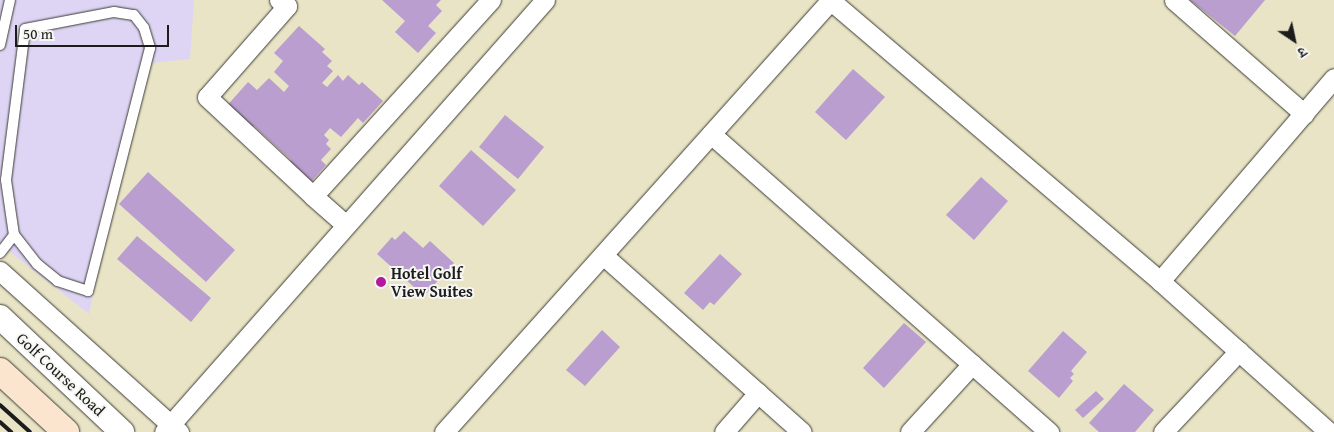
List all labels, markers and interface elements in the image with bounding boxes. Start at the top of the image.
scale bar [18,15,171,47]
north arrow [1269,15,1319,65]
text: 50 m [23,23,53,44]
text: उ [1294,42,1311,63]
place label: Hotel Golf View Suites [391,263,473,301]
marker: Hotel Golf View Suites [375,276,387,288]
street label: Golf Course Road [13,328,109,420]

